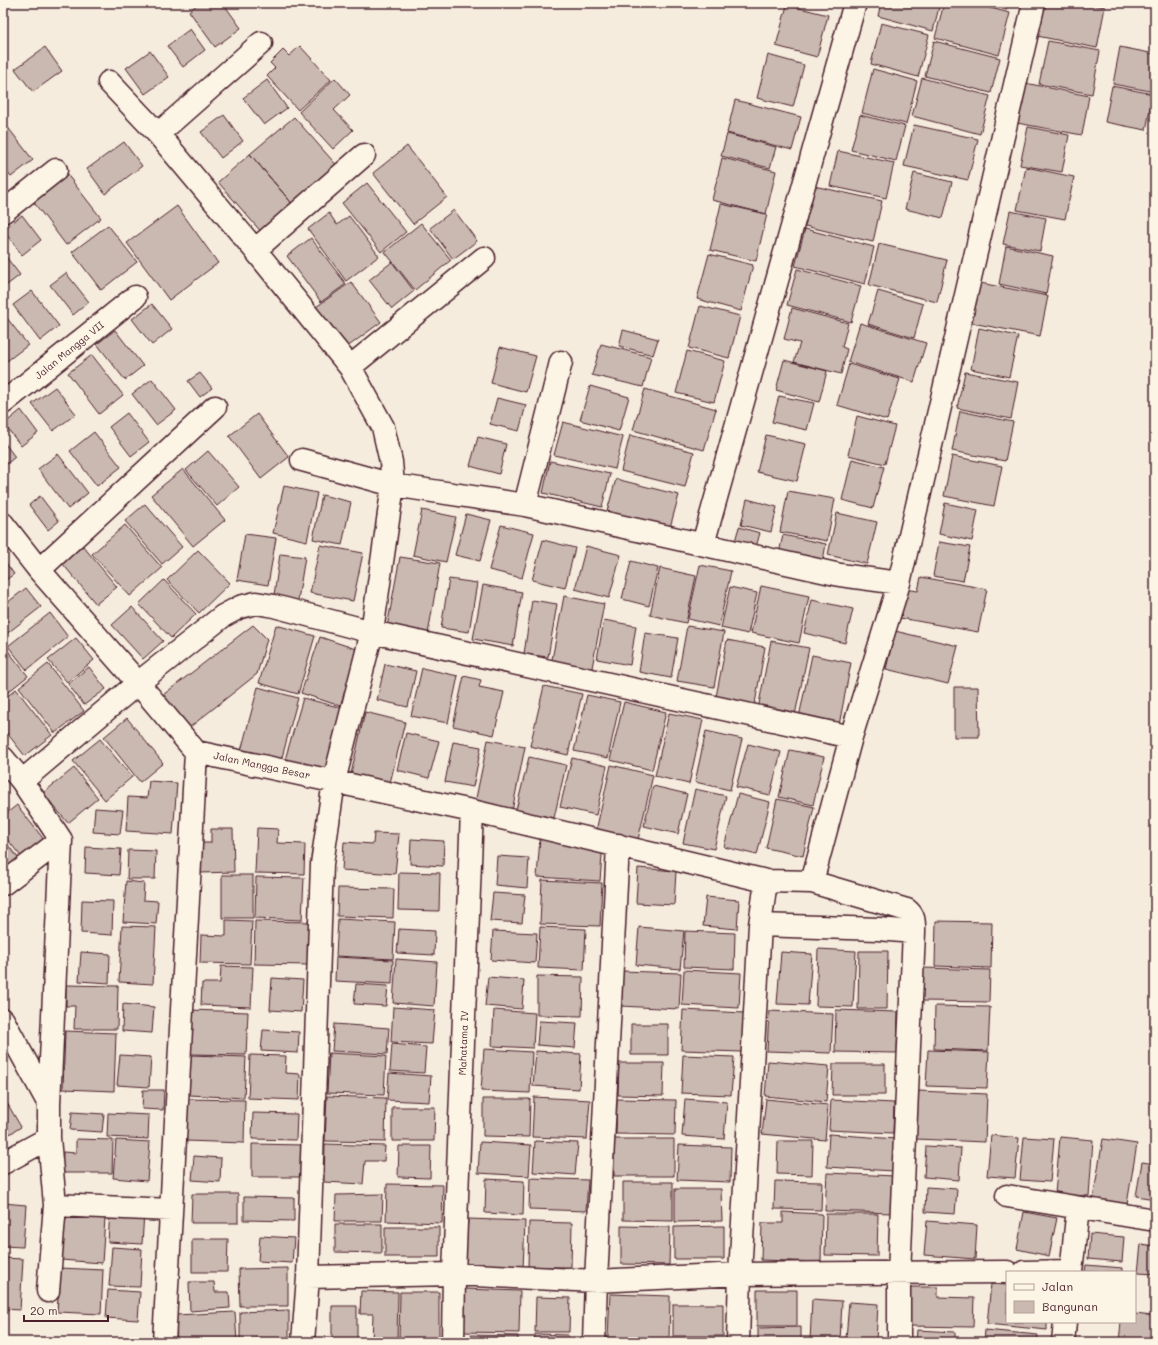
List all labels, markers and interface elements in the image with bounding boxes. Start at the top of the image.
street label: Jalan Mangga VII [31,317,107,382]
street label: Jalan Mangga Besar [212,748,312,782]
street label: Mahatama IV [455,1010,471,1076]
legend [1006,1271,1136,1323]
text: Jalan [1042,1278,1073,1294]
scale bar [24,1297,108,1323]
text: Bangunan [1042,1298,1098,1314]
text: 20 m [30,1302,58,1318]

